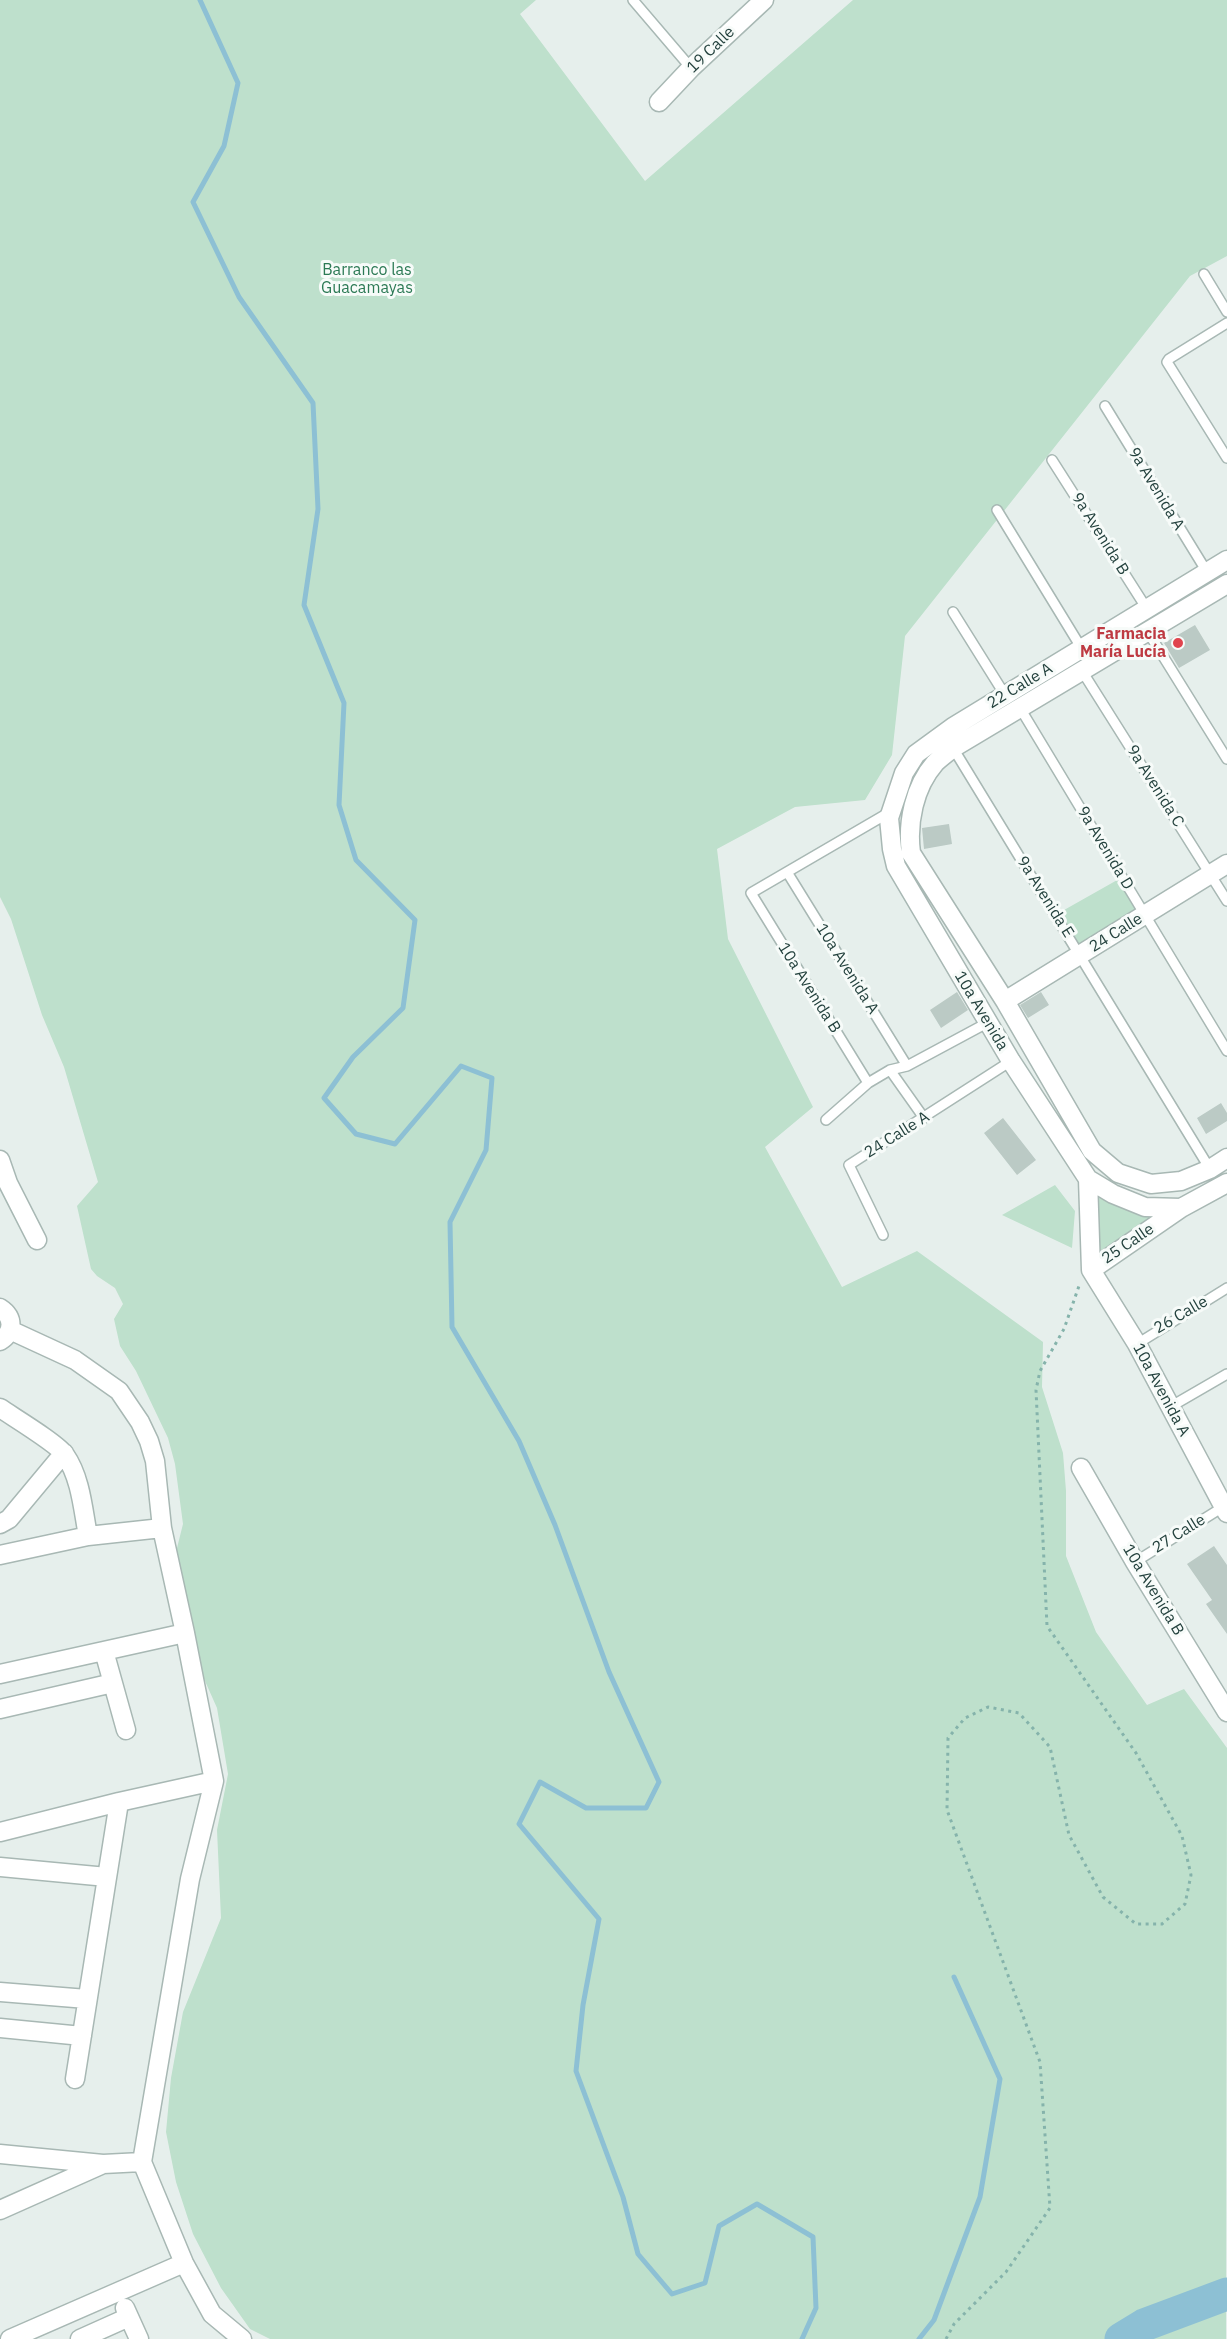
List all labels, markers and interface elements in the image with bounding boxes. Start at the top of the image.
street label: 19 Calle [683,23,739,77]
park label: Barranco las Guacamayas [321,260,413,298]
street label: 9a Avenida A [1124,444,1188,534]
street label: 9a Avenida B [1067,489,1133,579]
place label: Farmacia María Lucía [1080,624,1166,662]
marker: Farmacia María Lucía [1171,636,1185,650]
street label: 22 Calle A [984,659,1056,713]
street label: 9a Avenida C [1122,741,1188,831]
street label: 9a Avenida D [1073,803,1137,893]
street label: 9a Avenida E [1012,853,1078,941]
street label: 24 Calle [1086,909,1146,957]
street label: 10a Avenida A [812,920,882,1018]
street label: 10a Avenida B [774,939,844,1037]
street label: 10a Avenida [950,968,1012,1054]
street label: 24 Calle A [861,1108,933,1162]
street label: 25 Calle [1098,1220,1158,1268]
street label: 26 Calle [1151,1292,1211,1338]
street label: 10a Avenida A [1128,1340,1194,1440]
street label: 27 Calle [1149,1510,1209,1558]
street label: 10a Avenida B [1118,1541,1188,1639]

